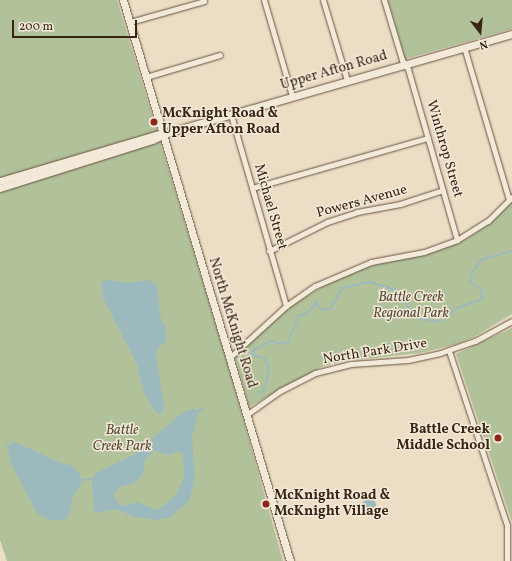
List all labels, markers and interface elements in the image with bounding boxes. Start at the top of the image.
scale bar [14,12,139,38]
north arrow [460,12,500,52]
text: 200 m [19,19,53,35]
text: N [478,36,489,52]
street label: Upper Afton Road [279,48,389,94]
street label: Winthrop Street [422,98,466,200]
place label: McKnight Road & Upper Afton Road [162,106,280,138]
marker: McKnight Road & Upper Afton Road [149,117,159,127]
street label: Michael Street [250,162,290,252]
street label: Powers Avenue [315,182,409,222]
street label: North McKnight Road [204,256,260,390]
park label: Battle Creek Regional Park [373,290,449,322]
street label: North Park Drive [322,335,428,369]
place label: Battle Creek Middle School [396,422,490,454]
park label: Battle Creek Park [92,423,152,456]
marker: Battle Creek Middle School [493,433,503,443]
place label: McKnight Road & McKnight Village [274,488,390,520]
marker: McKnight Road & McKnight Village [261,499,271,509]

